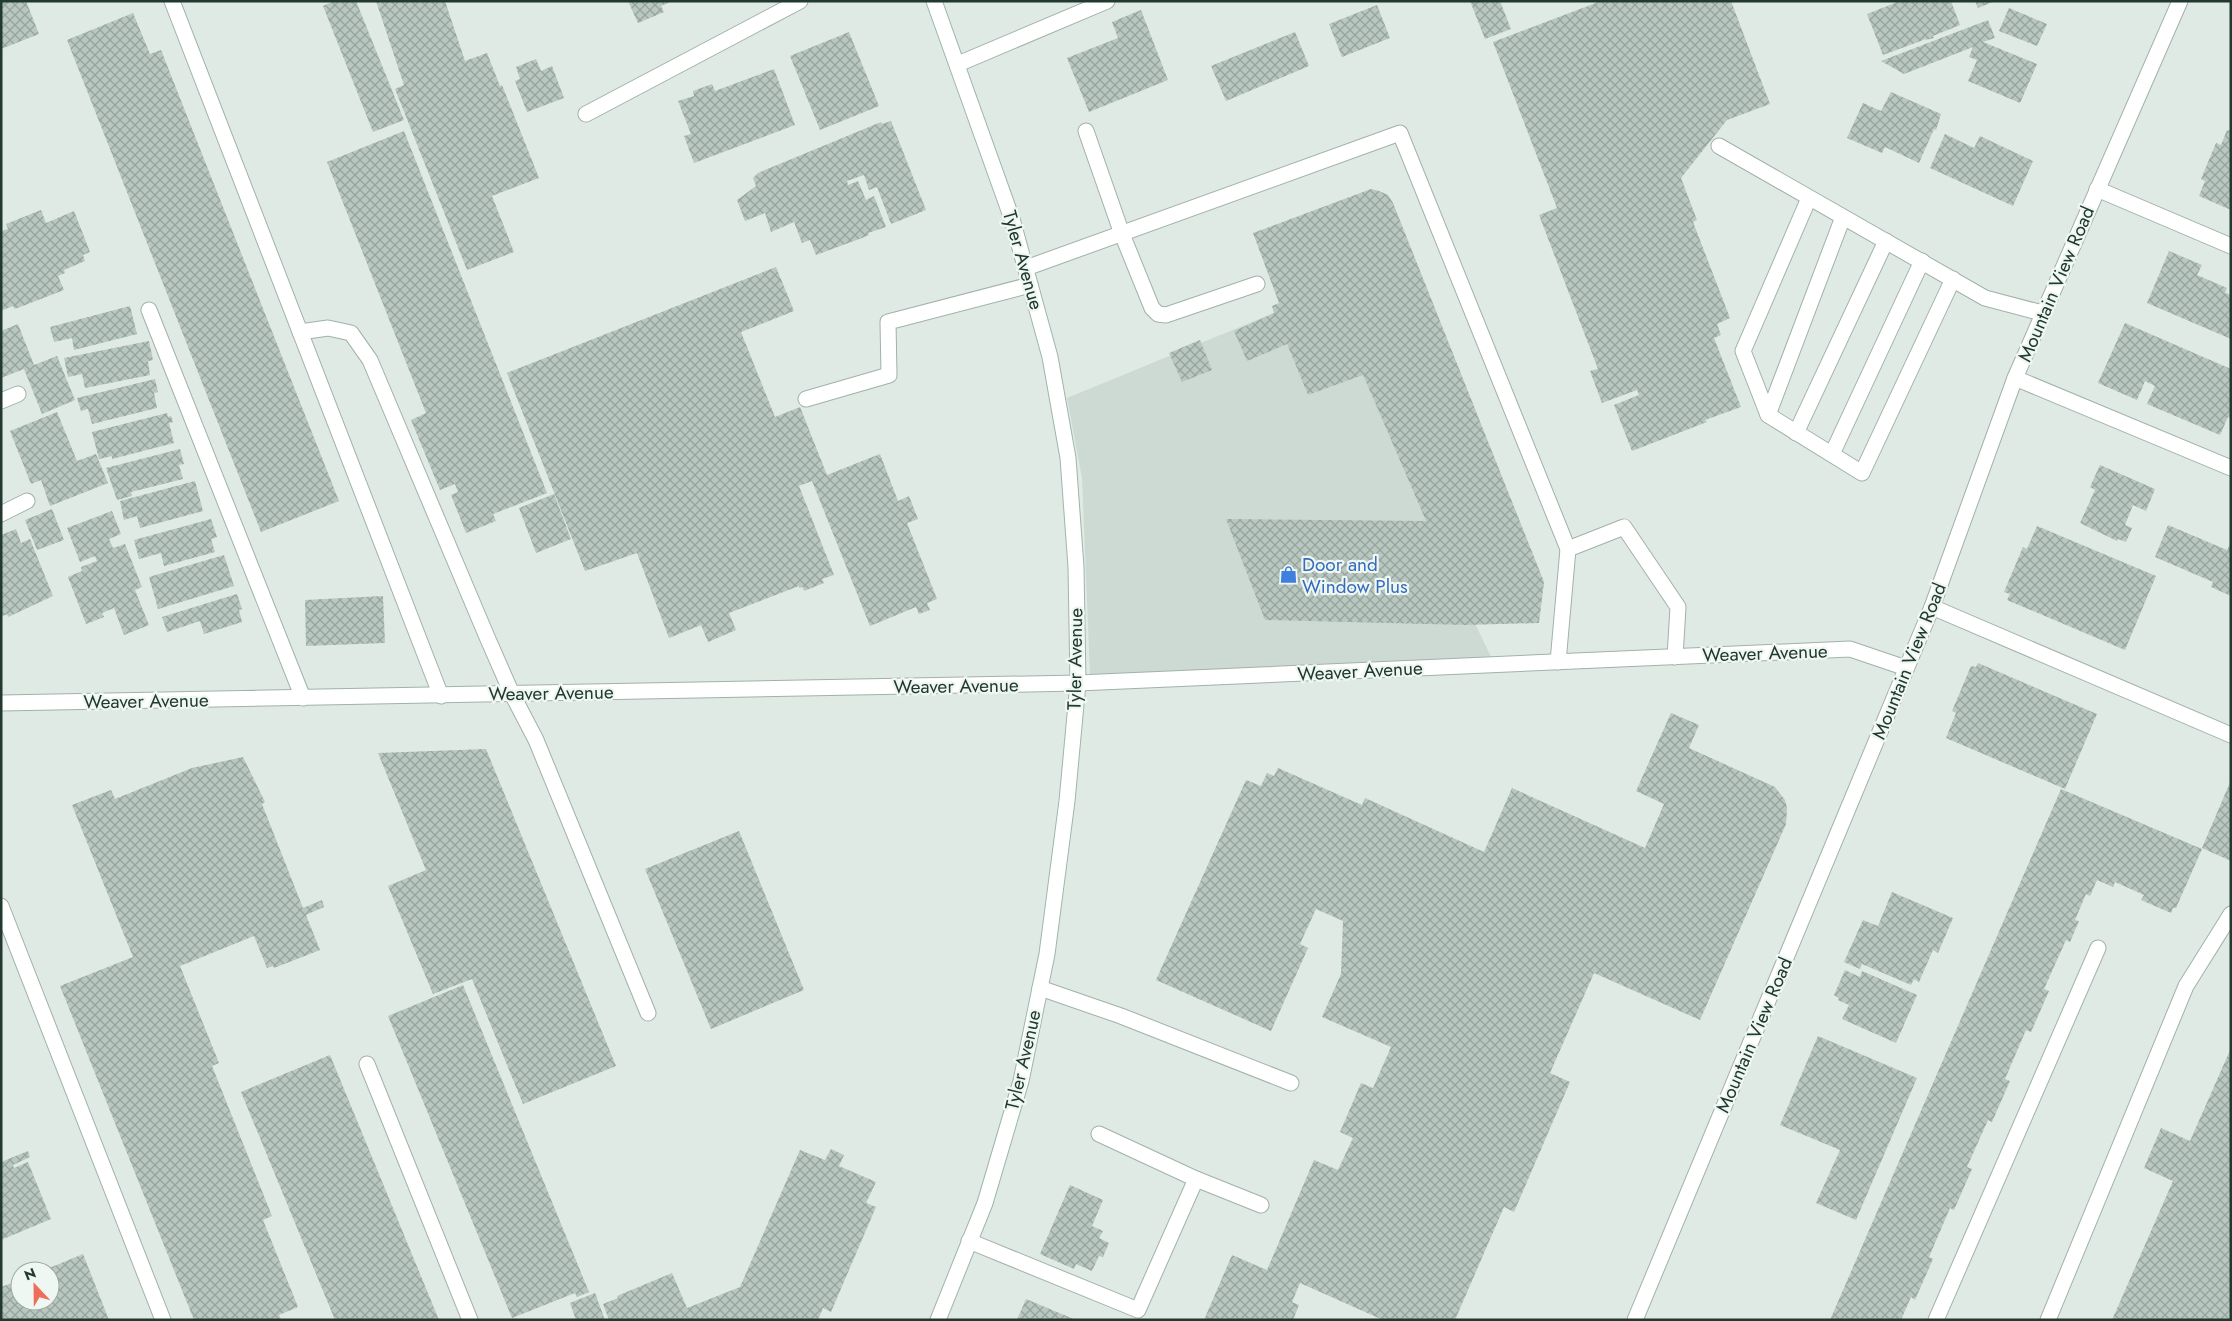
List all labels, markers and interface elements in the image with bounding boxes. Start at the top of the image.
street label: Mountain View Road [2011,202,2101,366]
street label: Tyler Avenue [996,207,1050,313]
place label: Door and Window Plus [1302,551,1408,600]
shop icon: Door and Window Plus [1278,565,1298,585]
street label: Mountain View Road [1865,579,1953,743]
street label: Tyler Avenue [1061,607,1089,710]
street label: Weaver Avenue [1702,637,1828,669]
street label: Weaver Avenue [1297,654,1424,688]
street label: Weaver Avenue [893,671,1019,701]
street label: Weaver Avenue [488,678,614,708]
street label: Weaver Avenue [83,686,209,716]
street label: Mountain View Road [1709,953,1799,1117]
street label: Tyler Avenue [998,1007,1048,1113]
north arrow [10,1261,60,1311]
text: N [21,1263,39,1285]

